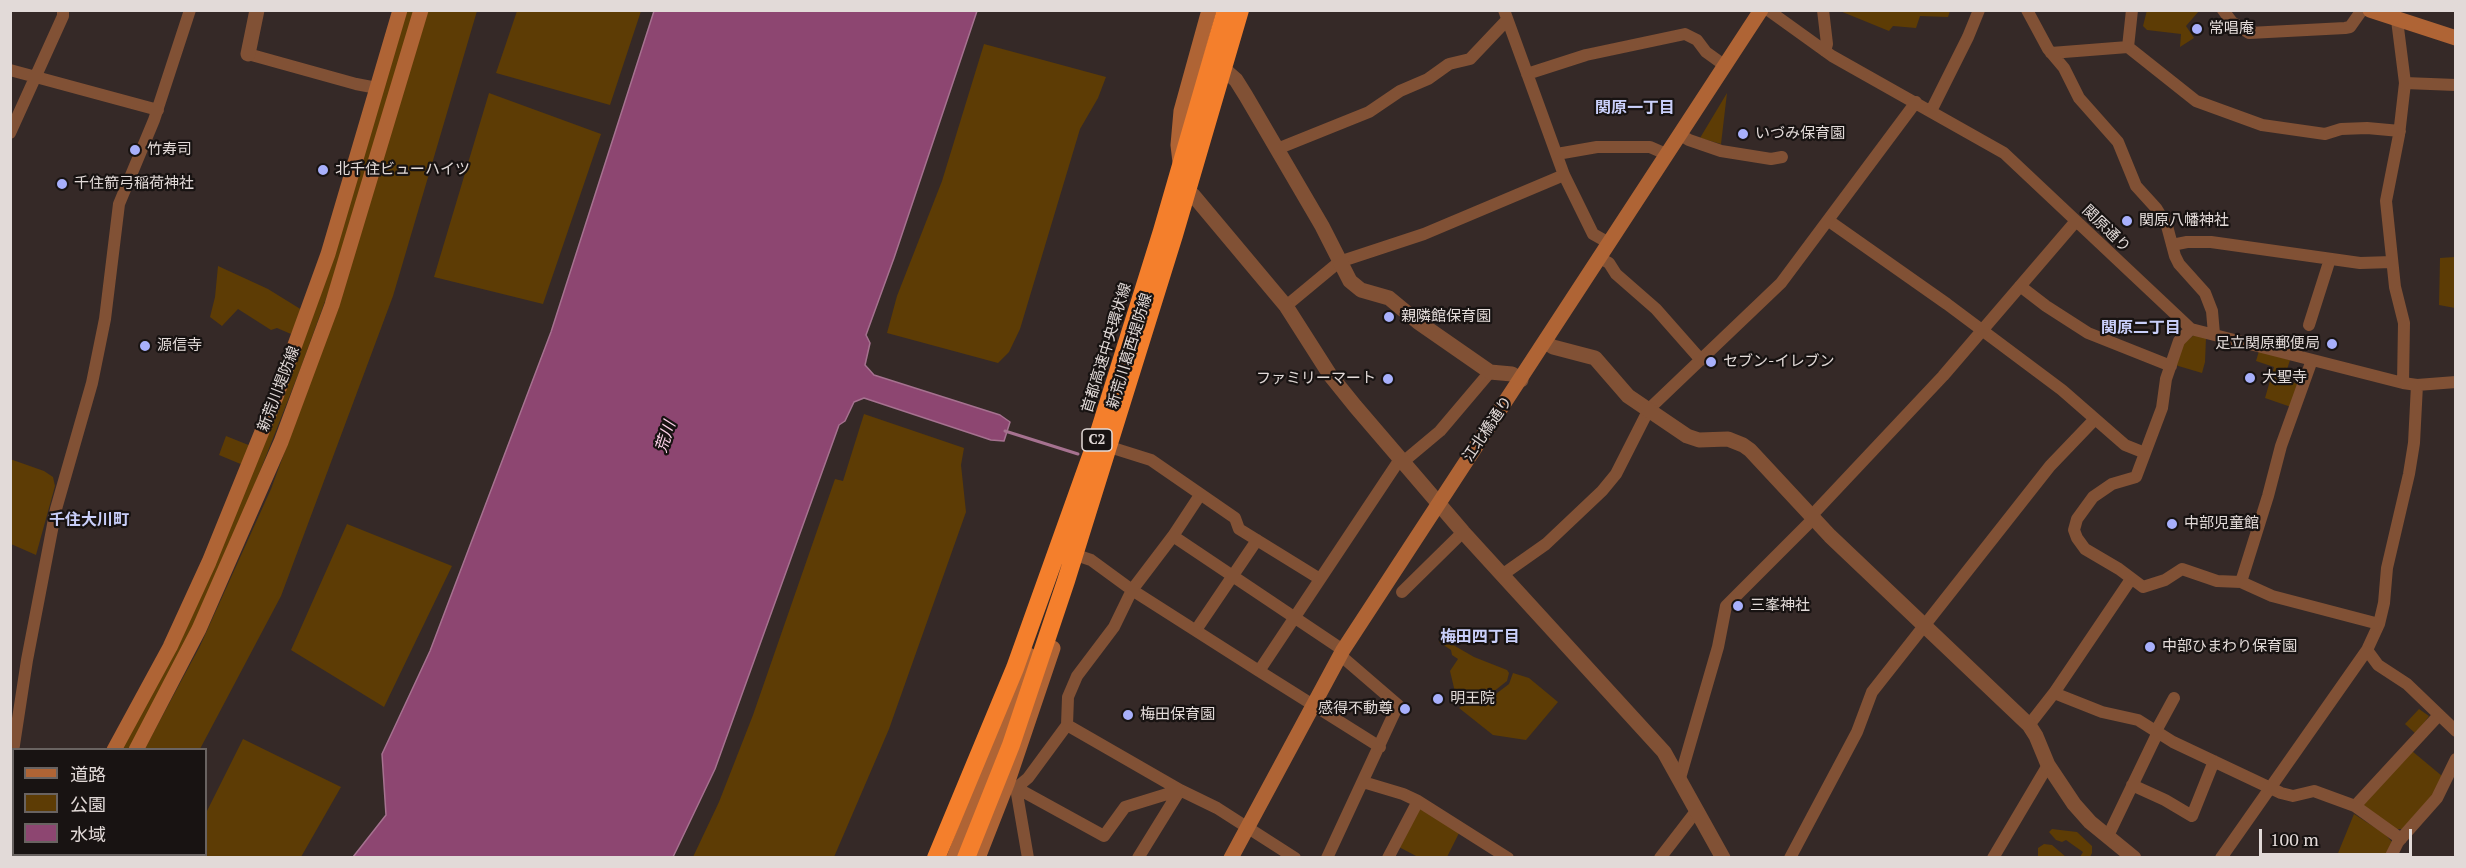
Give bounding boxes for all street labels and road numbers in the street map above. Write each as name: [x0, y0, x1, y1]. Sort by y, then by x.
street label: 関原通り: [2078, 202, 2134, 256]
street label: 首都高速中央環状線: [1079, 281, 1135, 415]
street label: 新荒川葛西堤防線: [1104, 291, 1156, 411]
street label: 新荒川堤防線: [254, 344, 304, 434]
street label: 江北橋通り: [1460, 393, 1516, 465]
road number: C2: [1082, 429, 1112, 451]

